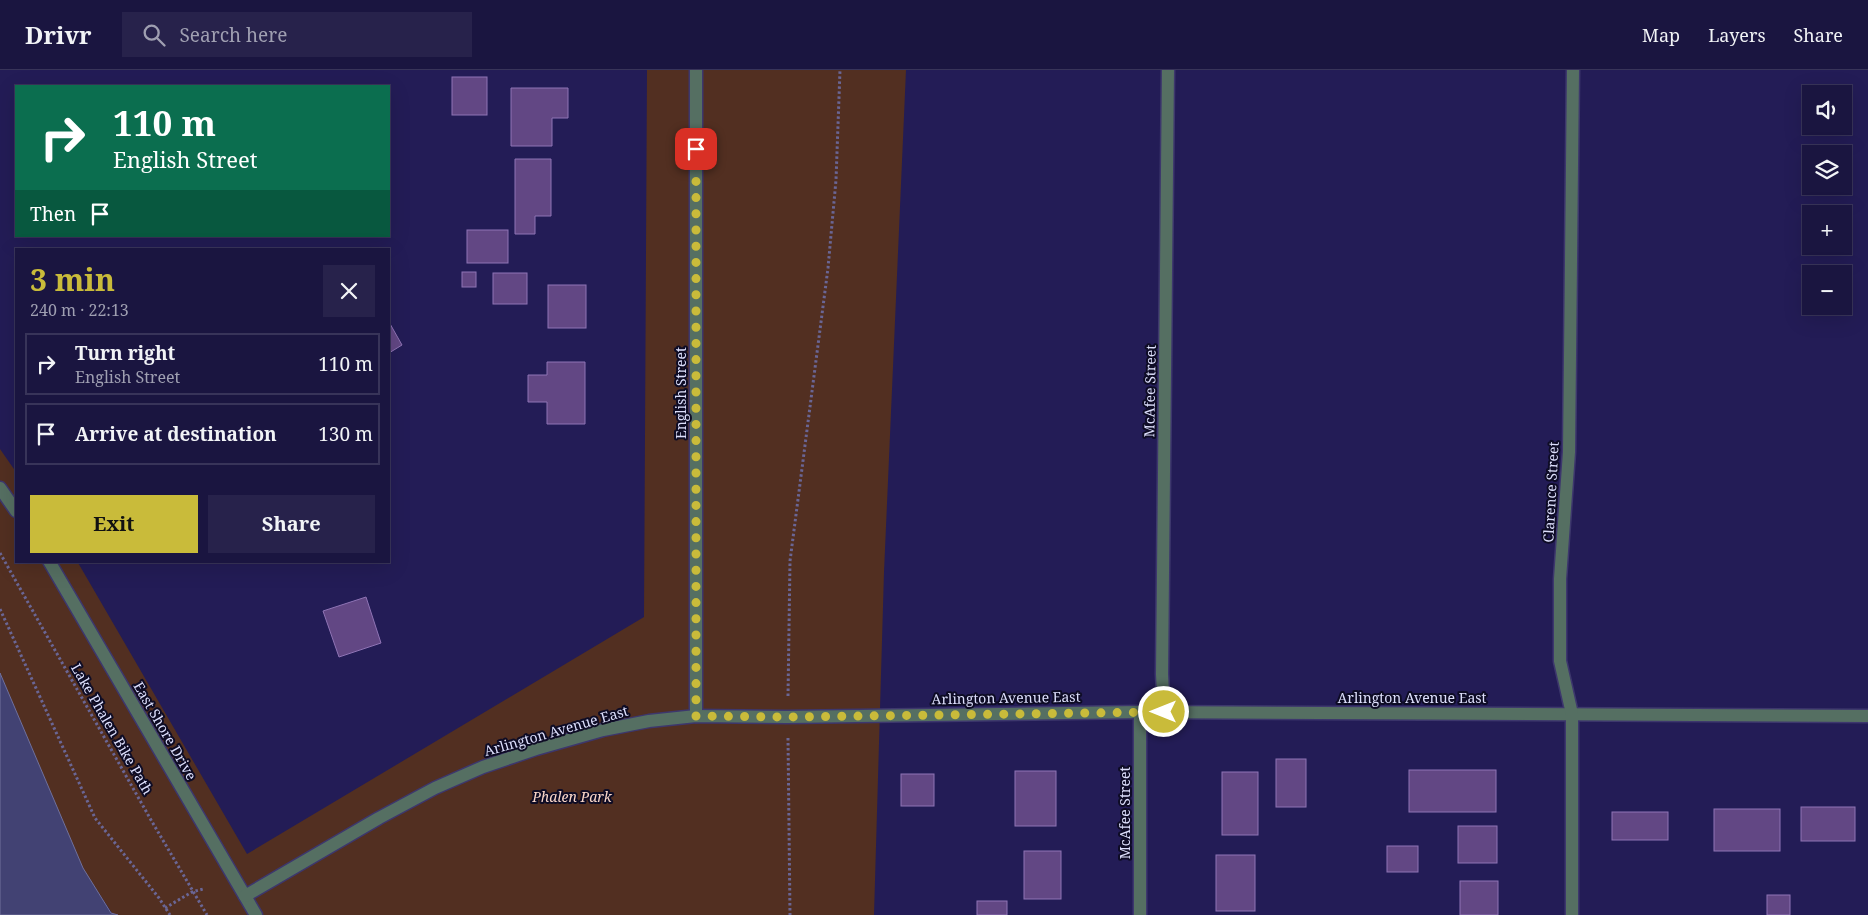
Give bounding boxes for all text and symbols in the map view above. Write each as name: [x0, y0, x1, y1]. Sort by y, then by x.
search box: [122, 12, 472, 57]
text: Drivr: [25, 18, 92, 51]
icon: search: [140, 21, 168, 49]
text: Search here: [180, 22, 287, 48]
text: Map: [1642, 23, 1680, 47]
text: Layers: [1708, 23, 1766, 47]
text: Share: [1794, 23, 1843, 47]
map controls: [1802, 85, 1852, 315]
button: sound: [1802, 85, 1852, 135]
text: 110 m: [113, 99, 216, 146]
icon: right: [30, 105, 95, 170]
pin: [675, 128, 717, 170]
icon: arrive: [682, 135, 710, 163]
text: English Street: [113, 144, 258, 174]
button: layers: [1802, 145, 1852, 195]
icon: arrive: [86, 200, 114, 228]
text: Then: [30, 201, 76, 227]
button: +: [1802, 205, 1852, 255]
text: 3 min: [30, 259, 115, 300]
button: close: [323, 265, 375, 317]
button: −: [1802, 265, 1852, 315]
text: 240 m · 22:13: [30, 299, 129, 321]
text: Turn right: [75, 340, 175, 366]
street label: McAfee Street: [1139, 344, 1160, 438]
street label: English Street: [671, 347, 690, 439]
icon: right: [32, 350, 60, 378]
text: 110 m: [318, 351, 373, 377]
text: English Street: [75, 366, 180, 388]
icon: arrive: [32, 420, 60, 448]
text: Arrive at destination: [75, 421, 277, 447]
text: 130 m: [318, 421, 373, 447]
street label: Clarence Street: [1538, 441, 1563, 543]
button: Exit: [30, 495, 198, 553]
button: Share: [208, 495, 375, 553]
street label: Lake Phalen Bike Path: [67, 660, 158, 798]
street label: East Shore Drive: [130, 678, 201, 783]
position arrow: [1137, 685, 1189, 737]
street label: Arlington Avenue East: [931, 687, 1081, 708]
street label: Arlington Avenue East: [1337, 688, 1487, 707]
street label: Arlington Avenue East: [482, 701, 630, 760]
street label: McAfee Street: [1115, 767, 1134, 859]
park label: Phalen Park: [531, 787, 613, 806]

